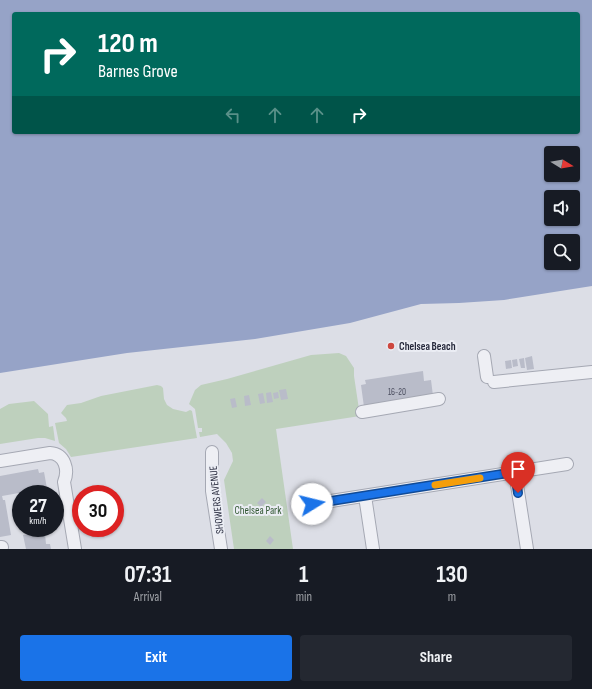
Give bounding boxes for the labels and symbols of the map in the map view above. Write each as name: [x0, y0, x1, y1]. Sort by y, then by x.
north arrow: [544, 146, 580, 182]
place label: Chelsea Beach: [399, 340, 456, 353]
marker: Chelsea Beach: [386, 341, 396, 351]
house number: 16-20: [388, 387, 406, 398]
pin: [501, 452, 535, 493]
street label: SHOWERS AVENUE: [206, 465, 227, 535]
position arrow: [291, 483, 333, 525]
speed limit sign: 30: [72, 485, 124, 537]
park label: Chelsea Park: [235, 504, 282, 517]

